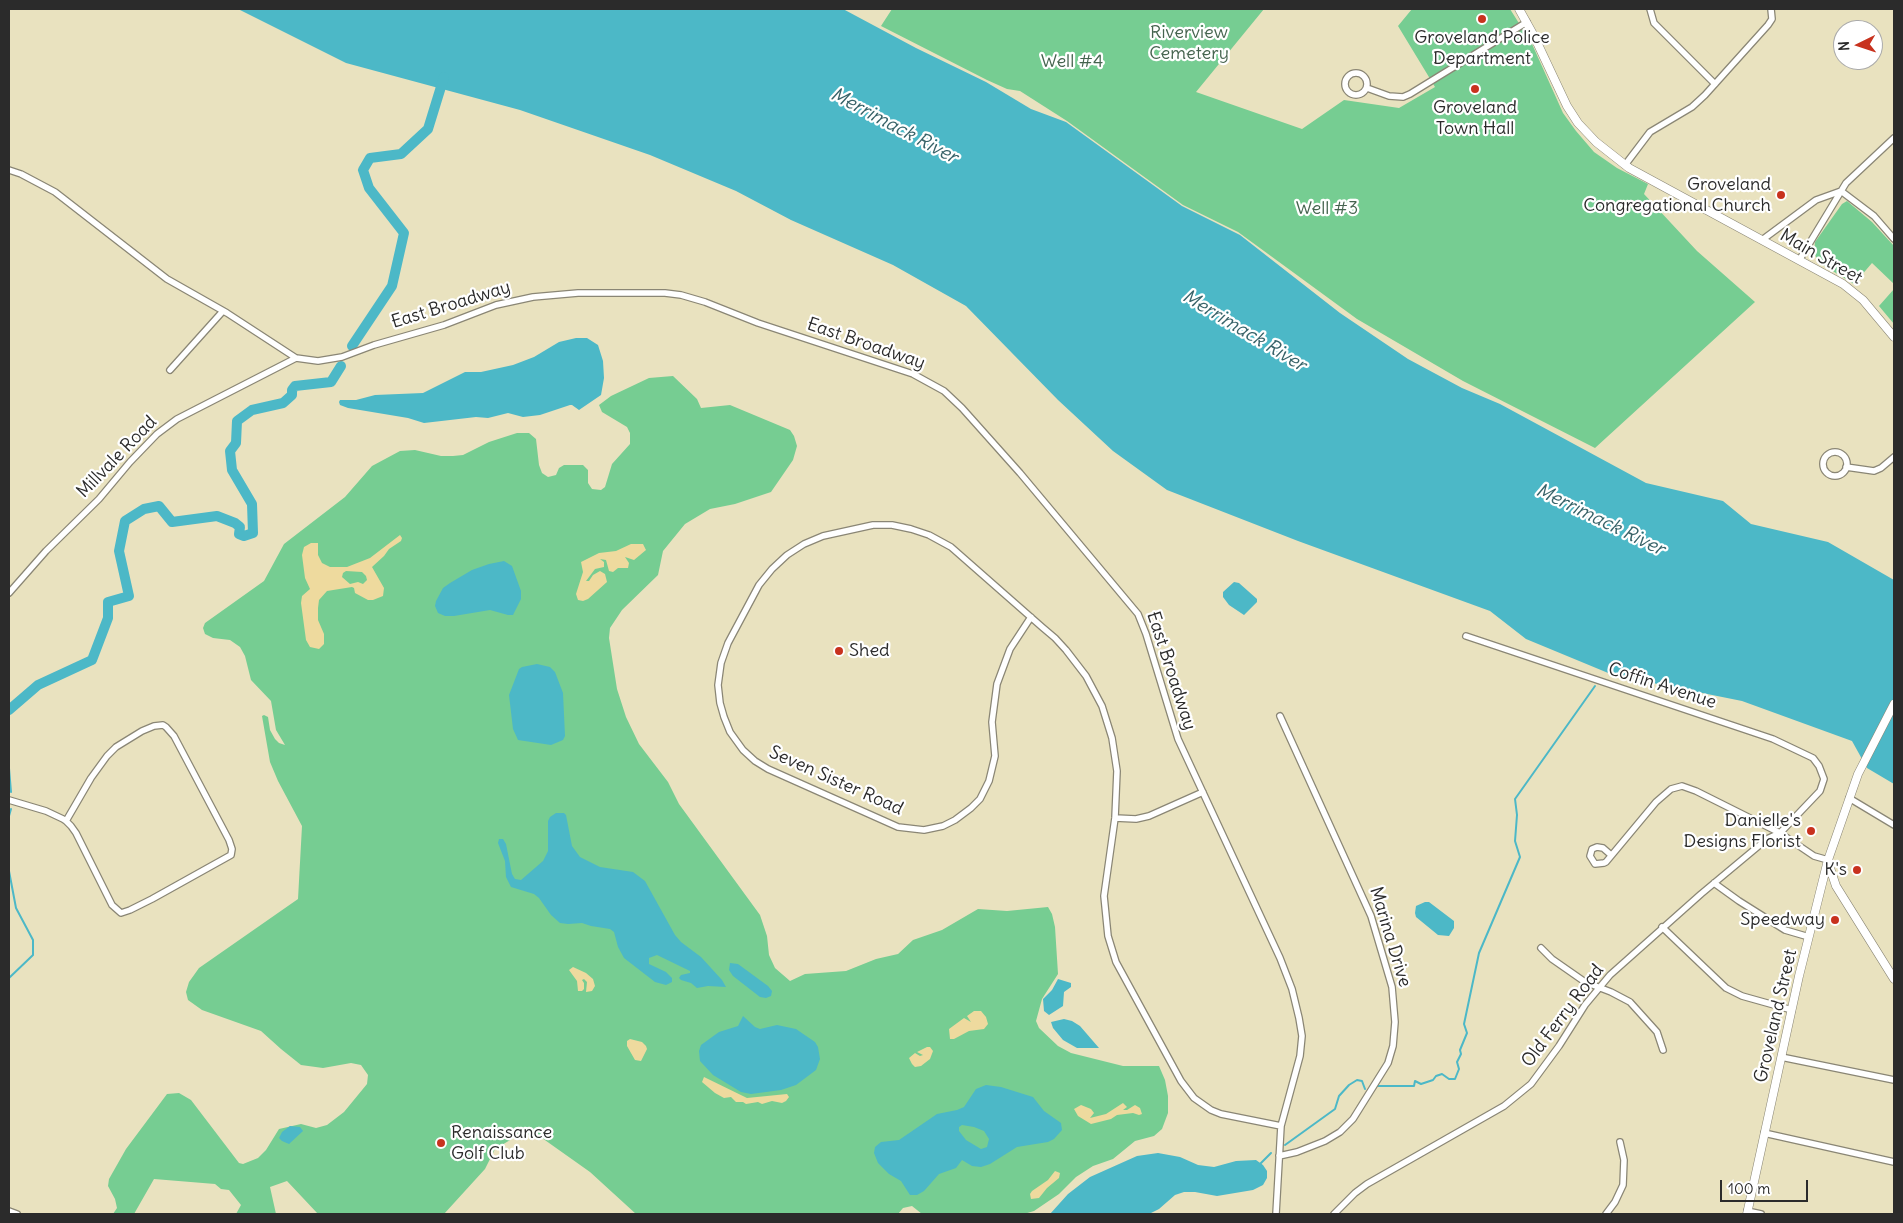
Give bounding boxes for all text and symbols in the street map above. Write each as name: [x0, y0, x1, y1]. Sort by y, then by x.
marker: Groveland Police Department: [1476, 13, 1488, 25]
north arrow: [1833, 20, 1883, 70]
park label: Riverview Cemetery: [1149, 22, 1229, 64]
place label: Groveland Police Department: [1414, 27, 1550, 70]
text: N: [1835, 41, 1853, 51]
park label: Well #4: [1041, 51, 1103, 73]
water label: Merrimack River: [827, 83, 961, 169]
marker: Groveland Town Hall: [1469, 83, 1481, 95]
place label: Groveland Town Hall: [1433, 97, 1517, 140]
place label: Groveland Congregational Church: [1583, 174, 1771, 216]
marker: Groveland Congregational Church: [1775, 189, 1787, 201]
park label: Well #3: [1296, 198, 1358, 220]
street label: Main Street: [1776, 225, 1866, 289]
street label: East Broadway: [389, 277, 513, 333]
water label: Merrimack River: [1178, 285, 1310, 377]
street label: East Broadway: [804, 314, 928, 374]
street label: Millvale Road: [72, 411, 162, 503]
water label: Merrimack River: [1532, 479, 1668, 561]
street label: East Broadway: [1142, 609, 1200, 733]
place label: Shed: [849, 640, 890, 662]
marker: Shed: [833, 645, 845, 657]
street label: Coffin Avenue: [1605, 658, 1719, 714]
street label: Seven Sister Road: [766, 742, 906, 820]
place label: Danielle's Designs Florist: [1683, 810, 1801, 852]
marker: Danielle's Designs Florist: [1805, 825, 1817, 837]
place label: K's: [1824, 859, 1847, 881]
marker: K's: [1851, 864, 1863, 876]
street label: Marina Drive: [1365, 884, 1415, 990]
place label: Speedway: [1740, 909, 1825, 931]
marker: Speedway: [1829, 914, 1841, 926]
street label: Groveland Street: [1750, 947, 1802, 1085]
street label: Old Ferry Road: [1517, 960, 1609, 1072]
place label: Renaissance Golf Club: [451, 1122, 552, 1164]
marker: Renaissance Golf Club: [435, 1137, 447, 1149]
scale bar: [1723, 1170, 1810, 1202]
text: 100 m: [1728, 1179, 1770, 1198]

